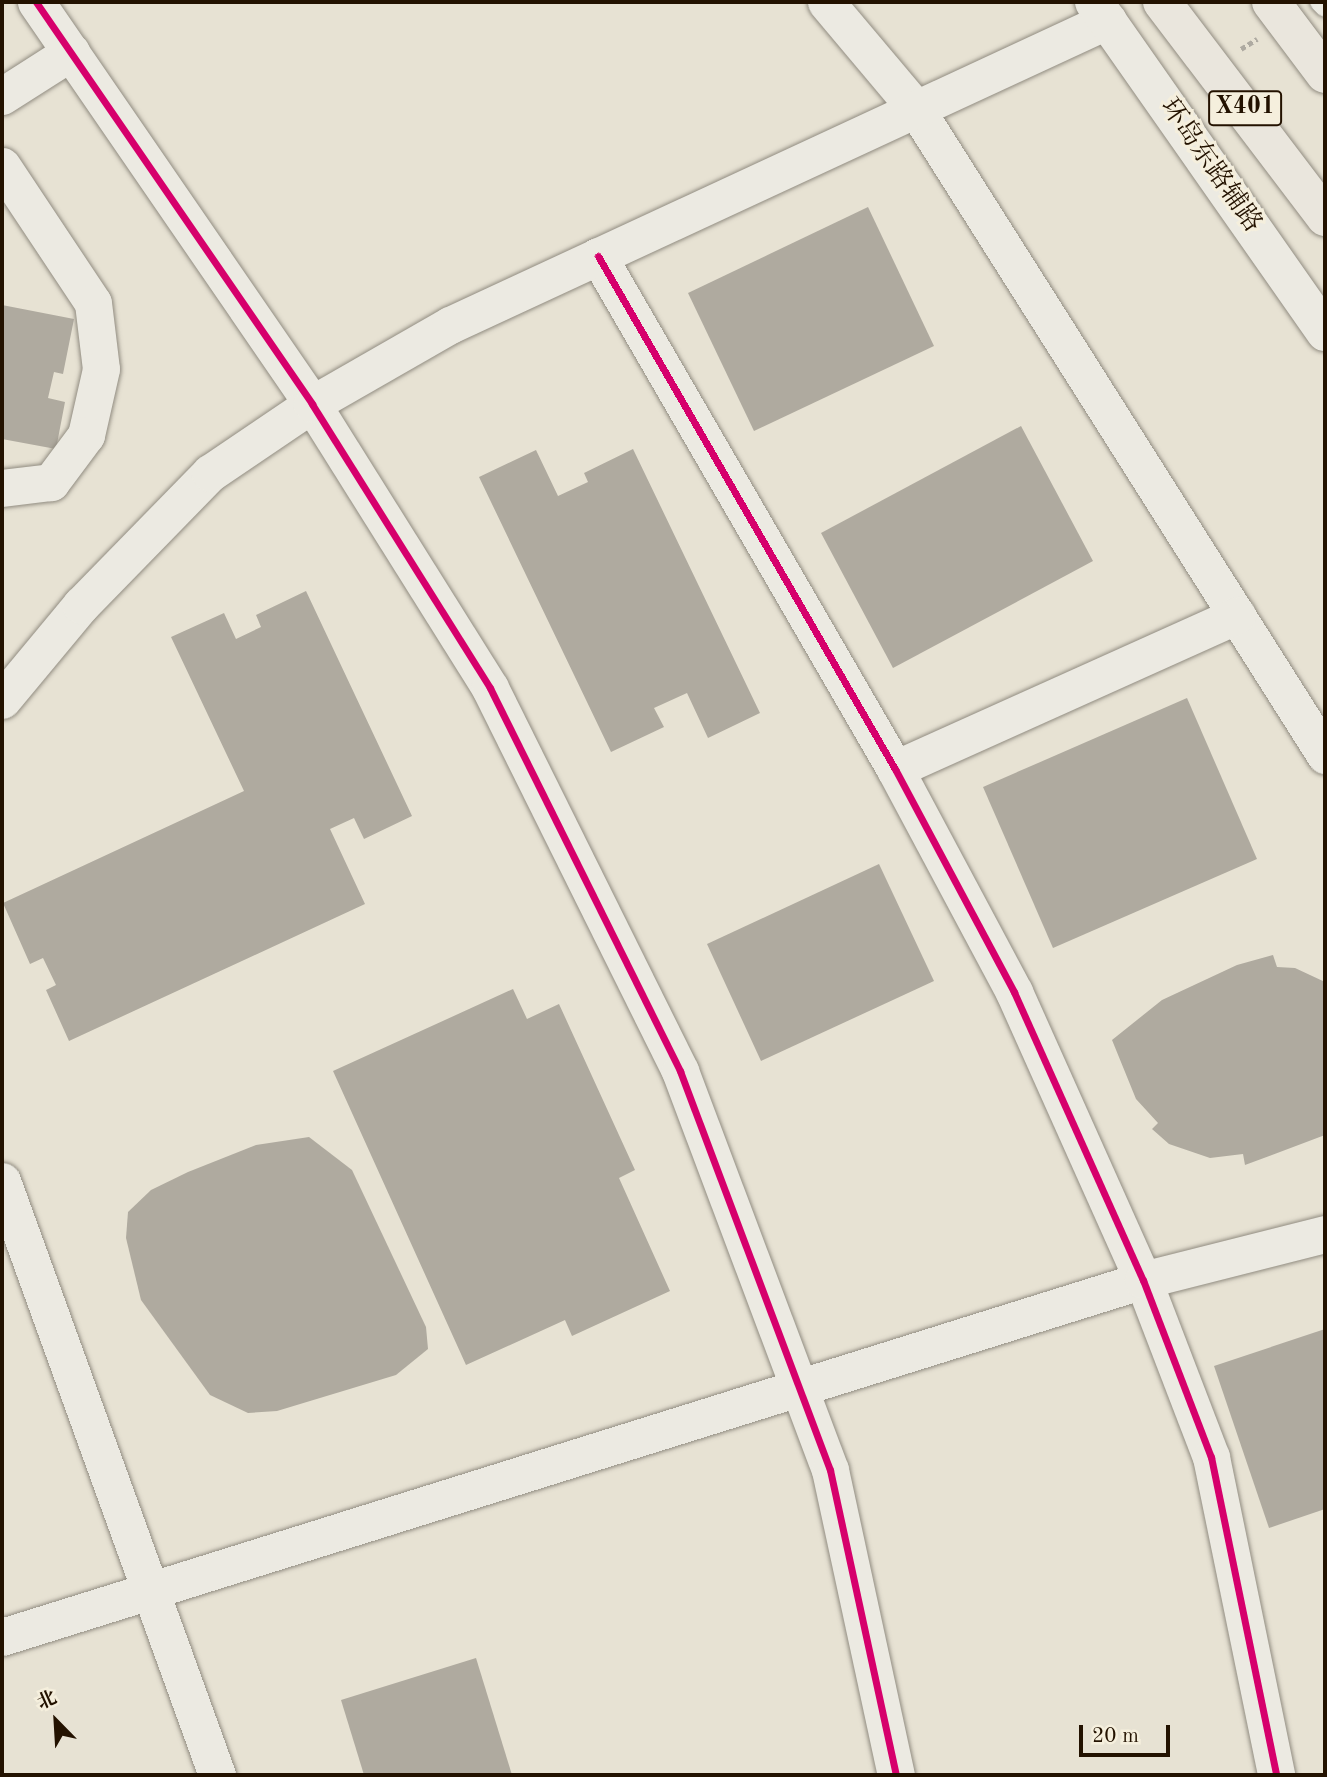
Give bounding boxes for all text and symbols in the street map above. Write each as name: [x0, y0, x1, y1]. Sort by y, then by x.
road number: X401: [1206, 88, 1284, 128]
street label: 环岛东路辅路: [1152, 93, 1268, 239]
north arrow: [21, 1686, 91, 1756]
text: 北: [35, 1689, 60, 1714]
scale bar: [1082, 1710, 1173, 1754]
text: 20 m: [1092, 1726, 1139, 1747]

